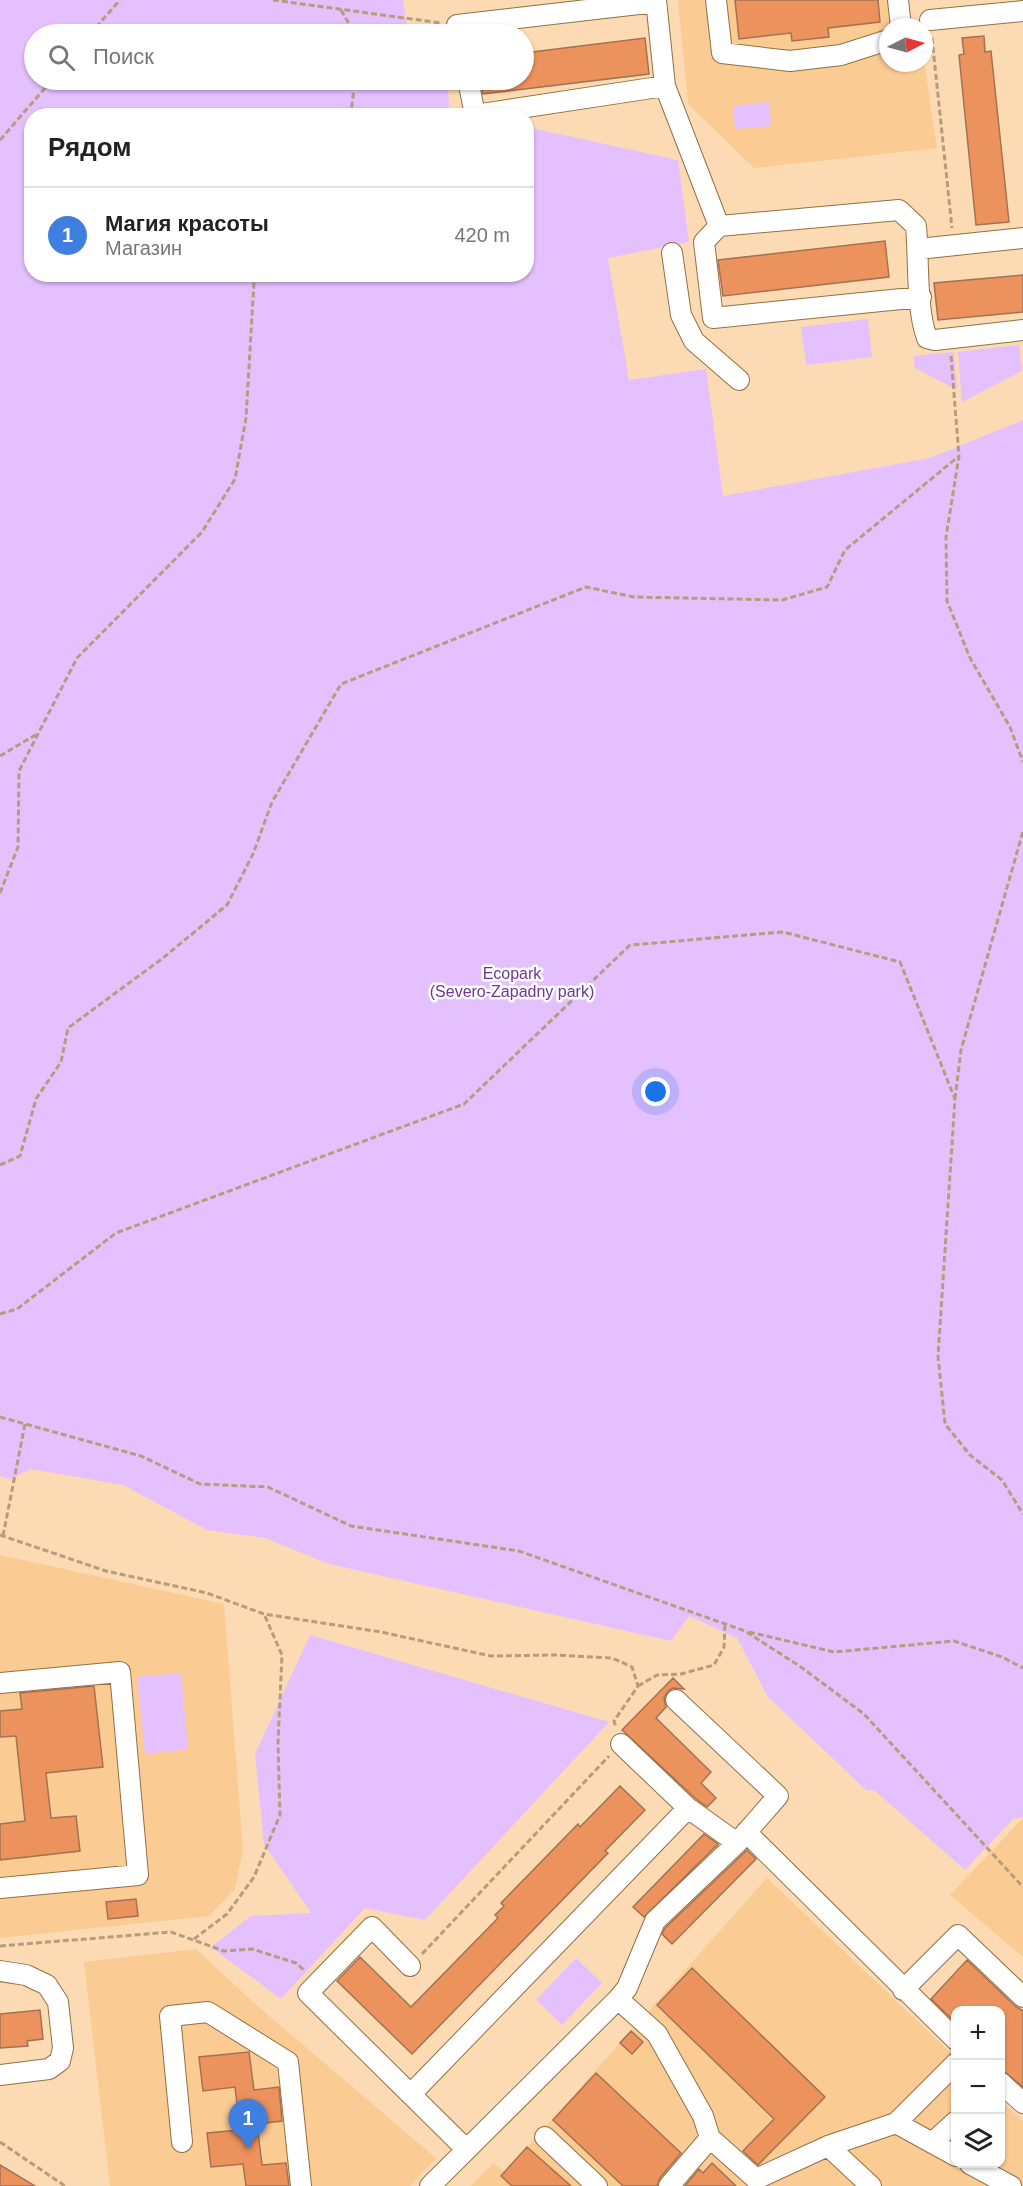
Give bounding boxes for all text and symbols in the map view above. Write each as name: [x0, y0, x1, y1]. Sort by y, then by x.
north arrow: [879, 18, 933, 72]
search box: [24, 24, 534, 90]
icon: search: [45, 41, 78, 74]
text: Поиск: [93, 44, 154, 69]
text: Рядом: [48, 132, 131, 162]
text: Магия красоты: [105, 211, 269, 236]
text: 1: [62, 224, 73, 246]
text: 420 m: [454, 224, 510, 246]
text: Магазин: [105, 237, 182, 259]
park label: Ecopark (Severo-Zapadny park): [430, 965, 594, 1000]
your location: [641, 1077, 670, 1106]
map controls: [951, 2006, 1005, 2168]
button: +: [951, 2006, 1005, 2060]
button: −: [951, 2060, 1005, 2114]
pin: 1: [228, 2100, 268, 2149]
button: layers: [951, 2114, 1005, 2168]

